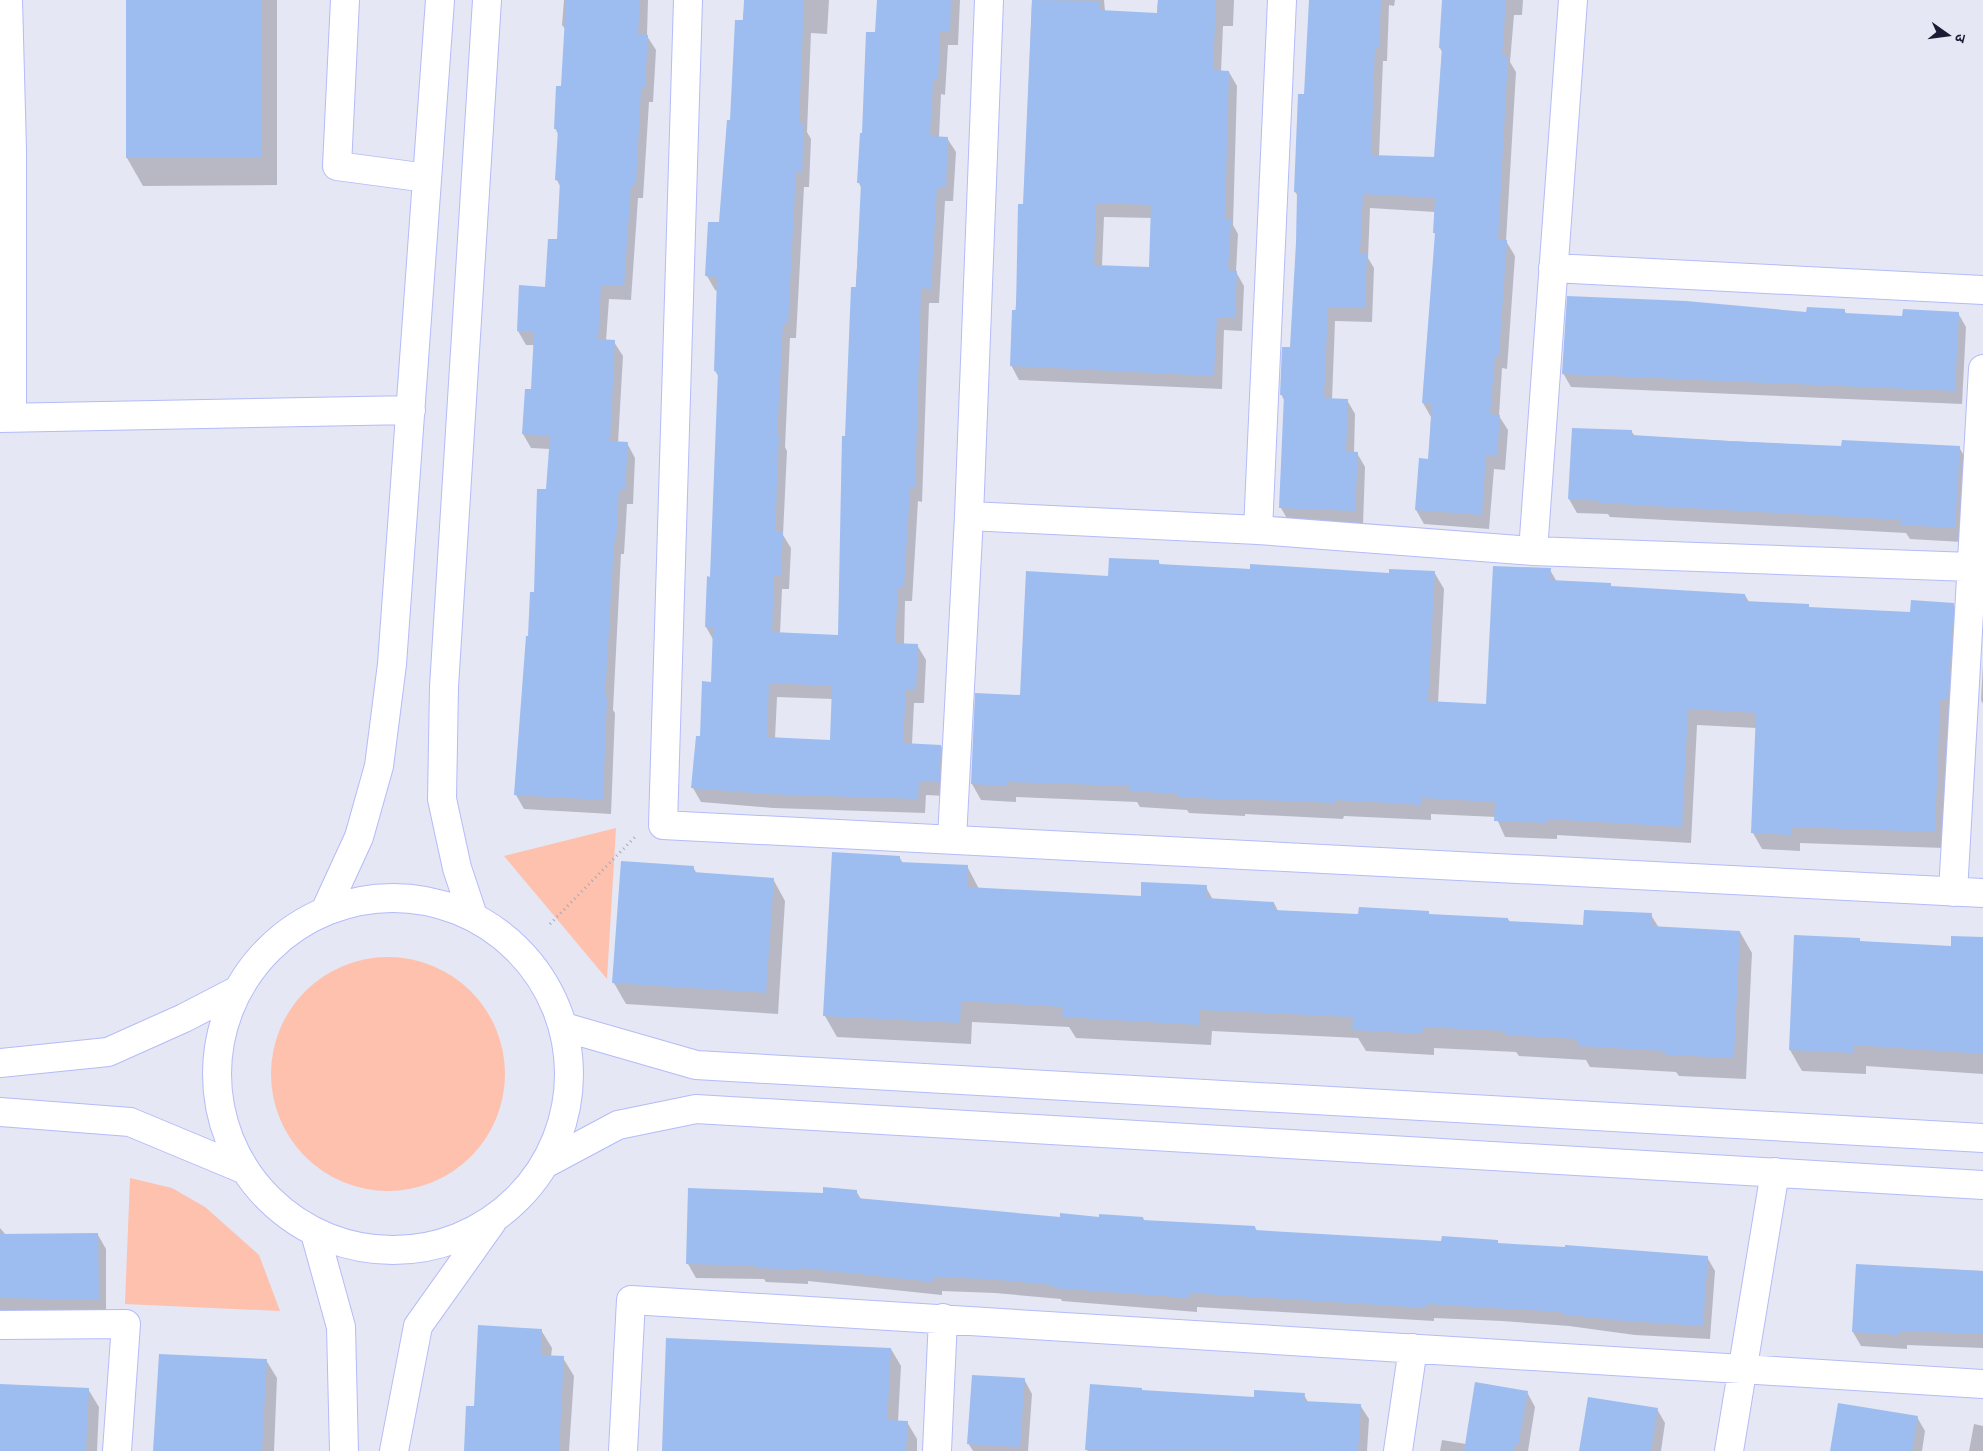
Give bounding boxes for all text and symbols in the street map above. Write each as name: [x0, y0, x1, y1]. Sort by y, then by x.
north arrow: [1923, 10, 1973, 60]
text: उ: [1951, 32, 1969, 45]

